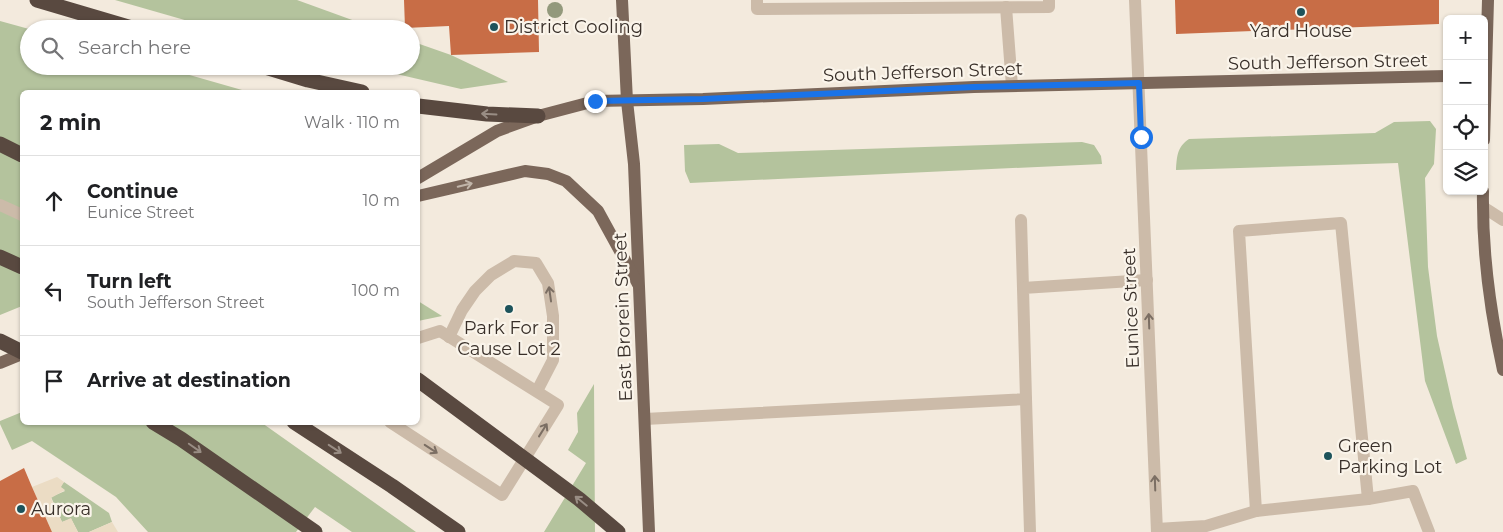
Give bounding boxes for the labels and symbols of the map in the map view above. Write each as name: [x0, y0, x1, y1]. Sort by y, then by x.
marker: Yard House: [1295, 6, 1307, 18]
place label: District Cooling: [504, 16, 643, 38]
place label: Yard House: [1250, 20, 1352, 42]
marker: District Cooling: [488, 21, 500, 33]
street label: South Jefferson Street: [1228, 49, 1428, 75]
street label: South Jefferson Street: [823, 58, 1023, 86]
route end: [584, 90, 607, 113]
one-way arrow: [482, 109, 498, 118]
route start: [1130, 126, 1153, 149]
one-way arrow: [456, 180, 472, 189]
street label: East Brorein Street: [609, 232, 637, 402]
street label: Eunice Street: [1118, 247, 1144, 369]
one-way arrow: [544, 286, 554, 302]
marker: Park For a Cause Lot 2: [503, 303, 515, 315]
one-way arrow: [1144, 313, 1153, 329]
place label: Park For a Cause Lot 2: [457, 317, 561, 360]
one-way arrow: [538, 423, 548, 437]
place label: Green Parking Lot: [1338, 435, 1442, 478]
one-way arrow: [187, 443, 201, 453]
one-way arrow: [328, 444, 342, 454]
one-way arrow: [423, 444, 437, 454]
marker: Green Parking Lot: [1322, 450, 1334, 462]
one-way arrow: [1150, 476, 1160, 492]
one-way arrow: [574, 495, 587, 506]
place label: Aurora: [31, 498, 91, 520]
marker: Aurora: [15, 503, 27, 515]

